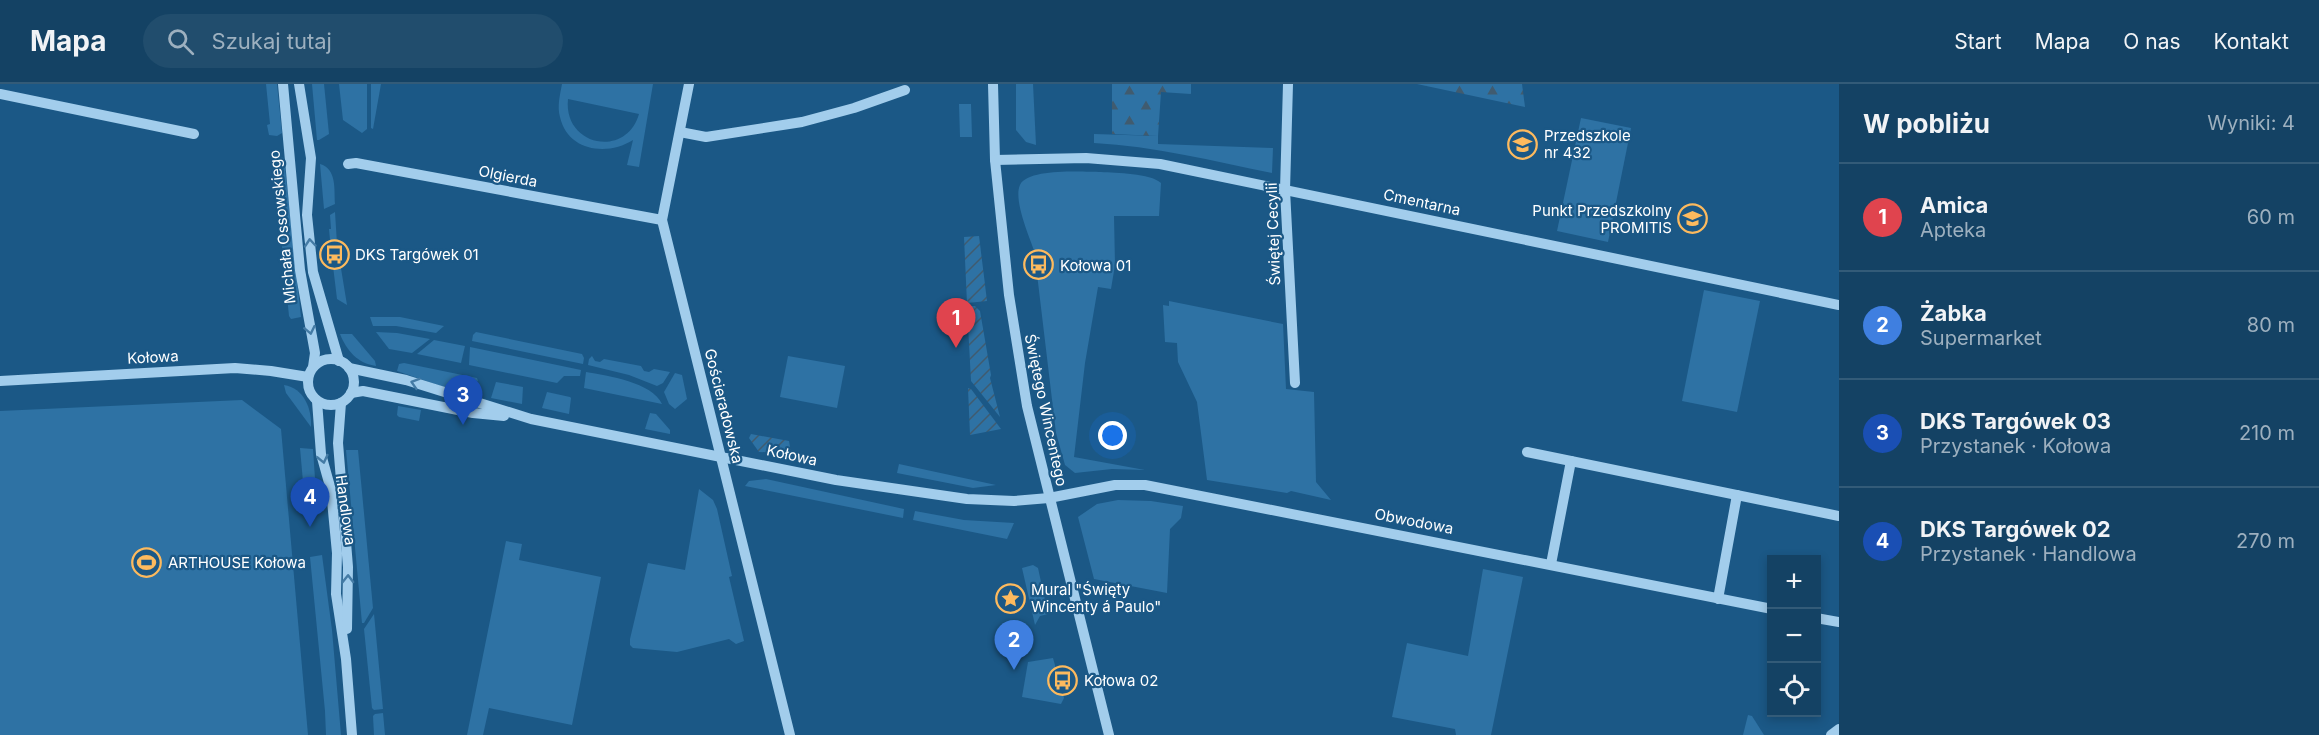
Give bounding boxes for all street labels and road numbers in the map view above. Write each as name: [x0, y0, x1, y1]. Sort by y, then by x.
street label: Michała Ossowskiego: [264, 149, 300, 305]
street label: Olgierda: [477, 161, 539, 191]
street label: Świętej Cecylii: [1262, 182, 1284, 286]
street label: Cmentarna: [1382, 185, 1462, 219]
street label: Świętego Wincentego: [1021, 332, 1071, 488]
street label: Kołowa: [127, 346, 179, 368]
street label: Gościeradowska: [701, 347, 747, 465]
street label: Kołowa: [765, 440, 819, 470]
street label: Handlowa: [332, 474, 360, 546]
street label: Obwodowa: [1373, 504, 1455, 538]

